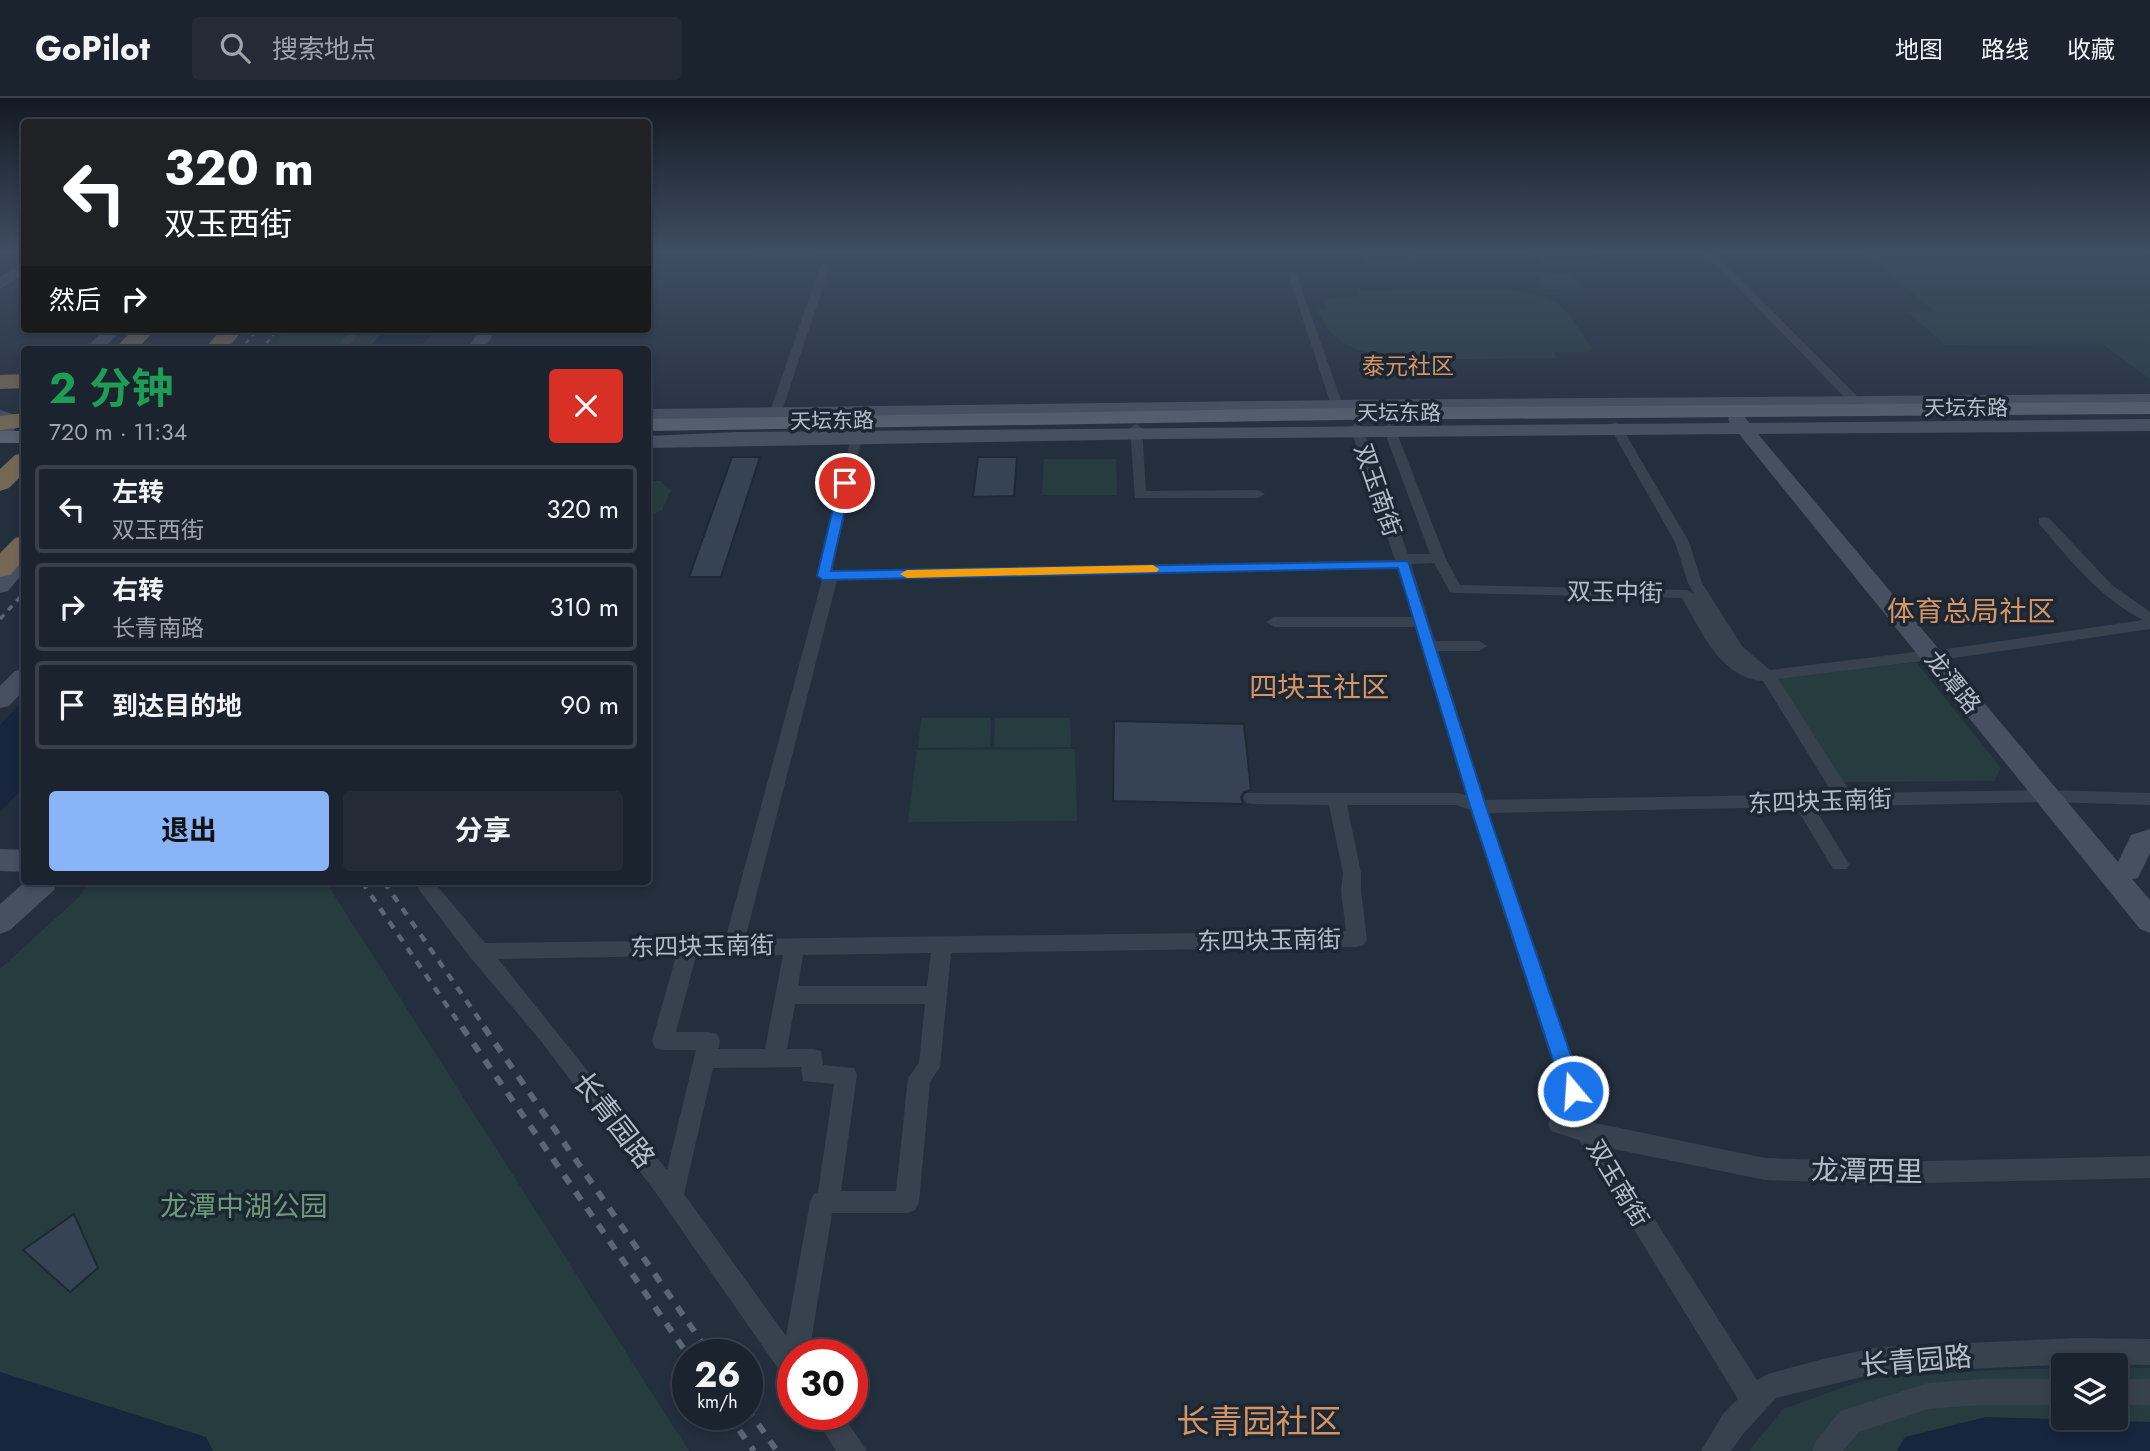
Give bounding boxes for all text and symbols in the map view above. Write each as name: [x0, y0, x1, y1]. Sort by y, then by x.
search box: [192, 17, 682, 80]
text: GoPilot: [35, 25, 150, 72]
icon: search: [216, 29, 254, 67]
text: 搜索地点: [272, 30, 376, 68]
text: 地图: [1895, 32, 1943, 67]
text: 路线: [1981, 32, 2029, 67]
text: 收藏: [2067, 32, 2115, 67]
text: 320 m: [164, 133, 314, 203]
icon: left: [49, 147, 140, 238]
text: 双玉西街: [164, 201, 292, 247]
icon: right: [115, 280, 153, 318]
text: 然后: [49, 281, 101, 319]
district label: 泰元社区: [1362, 349, 1454, 383]
text: 2 分钟: [49, 358, 173, 419]
button: close: [549, 369, 623, 443]
street label: 天坛东路: [1924, 393, 2008, 423]
street label: 天坛东路: [1357, 398, 1441, 428]
street label: 天坛东路: [790, 405, 874, 437]
text: 720 m · 11:34: [49, 415, 187, 449]
street label: 双玉南街: [1346, 439, 1410, 541]
pin: [815, 453, 875, 513]
icon: arrive: [826, 464, 864, 502]
text: 左转: [112, 473, 164, 511]
icon: left: [53, 490, 91, 528]
text: 320 m: [546, 490, 619, 528]
text: 双玉西街: [112, 513, 204, 547]
text: 右转: [112, 571, 164, 609]
street label: 双玉中街: [1567, 574, 1663, 610]
icon: right: [53, 588, 91, 626]
text: 310 m: [549, 588, 619, 626]
district label: 体育总局社区: [1887, 591, 2055, 632]
text: 长青南路: [112, 611, 204, 645]
street label: 龙潭路: [1917, 643, 1989, 721]
district label: 四块玉社区: [1249, 667, 1389, 708]
icon: arrive: [53, 686, 91, 724]
text: 90 m: [560, 686, 619, 724]
text: 到达目的地: [112, 687, 242, 725]
street label: 东四块玉南街: [1747, 781, 1893, 821]
button: 退出: [49, 791, 329, 871]
button: 分享: [343, 791, 623, 871]
street label: 东四块玉南街: [1197, 921, 1341, 959]
street label: 东四块玉南街: [630, 927, 774, 965]
position arrow: [1536, 1054, 1610, 1128]
street label: 长青园路: [563, 1063, 665, 1177]
street label: 双玉南街: [1578, 1133, 1658, 1233]
street label: 龙潭西里: [1811, 1150, 1923, 1192]
park label: 龙潭中湖公园: [160, 1186, 328, 1227]
street label: 长青园路: [1858, 1336, 1974, 1386]
speed limit sign: 30: [777, 1339, 868, 1430]
text: 26: [694, 1350, 741, 1400]
map controls: [2051, 1353, 2128, 1430]
button: layers: [2051, 1353, 2128, 1430]
text: km/h: [697, 1389, 738, 1415]
district label: 长青园社区: [1177, 1398, 1342, 1445]

